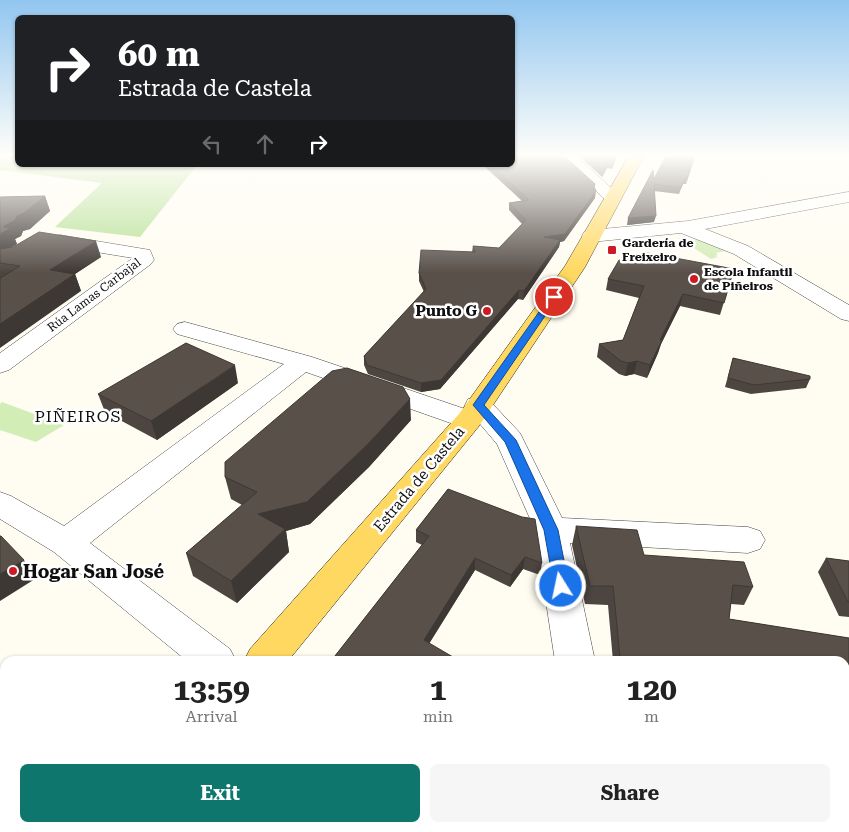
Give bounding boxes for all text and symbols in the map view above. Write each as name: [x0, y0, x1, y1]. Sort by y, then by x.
text: 60 m: [118, 34, 200, 75]
icon: right: [35, 35, 100, 100]
text: Estrada de Castela: [118, 76, 312, 101]
icon: left: [198, 130, 226, 158]
icon: ahead: [251, 130, 279, 158]
icon: right: [304, 130, 332, 158]
place label: Gardería de Freixeiro: [622, 236, 693, 264]
marker: Gardería de Freixeiro: [606, 244, 618, 256]
street label: Rúa Lamas Carbajal: [45, 255, 144, 335]
place label: Escola Infantil de Piñeiros: [704, 265, 792, 293]
marker: Escola Infantil de Piñeiros: [688, 273, 700, 285]
pin: [533, 276, 575, 318]
icon: arrive: [540, 283, 568, 311]
place label: Punto G: [415, 302, 477, 320]
marker: Punto G: [481, 305, 493, 317]
district label: PIÑEIROS: [35, 407, 121, 426]
street label: Estrada de Castela: [370, 423, 468, 535]
position arrow: [534, 559, 586, 611]
place label: Hogar San José: [23, 561, 165, 582]
marker: Hogar San José: [7, 565, 19, 577]
text: 13:59: [173, 672, 250, 707]
text: 1: [430, 672, 446, 707]
text: 120: [626, 672, 677, 707]
text: Arrival: [186, 707, 238, 726]
text: min: [423, 707, 453, 726]
text: m: [644, 707, 659, 726]
button: Exit: [20, 764, 420, 822]
button: Share: [430, 764, 830, 822]

